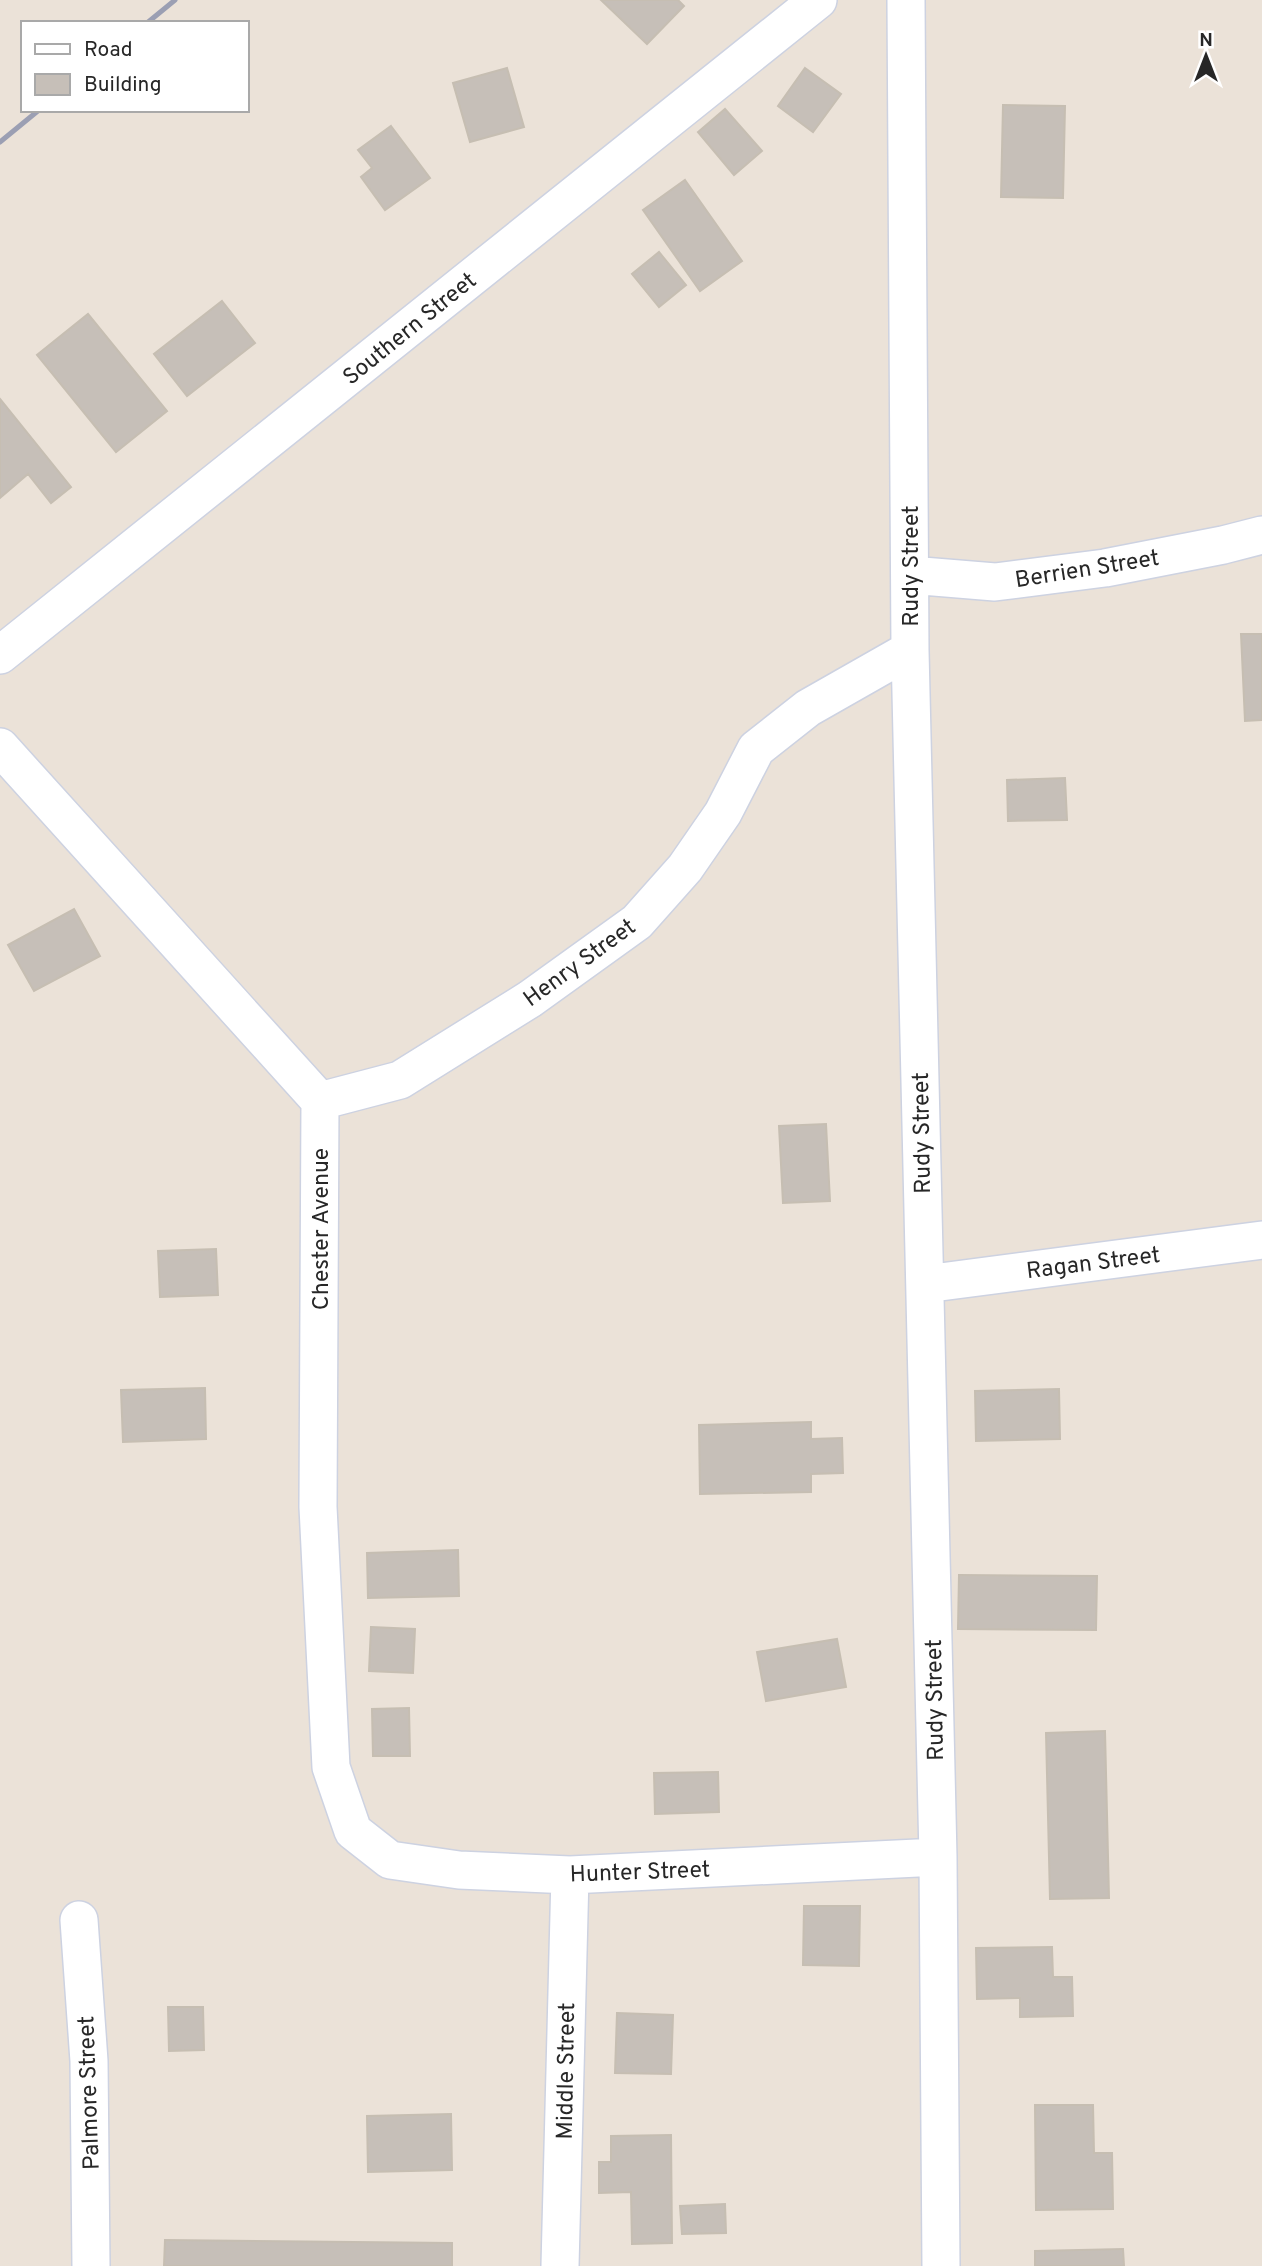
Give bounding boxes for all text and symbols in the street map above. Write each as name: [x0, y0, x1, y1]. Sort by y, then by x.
legend: [21, 21, 248, 112]
north arrow: [1171, 21, 1241, 91]
text: N: [1199, 29, 1213, 53]
text: Road: [84, 37, 133, 64]
text: Building: [84, 72, 162, 99]
street label: Southern Street: [338, 267, 483, 393]
street label: Rudy Street: [898, 505, 927, 627]
street label: Berrien Street: [1013, 545, 1162, 596]
street label: Henry Street: [519, 913, 642, 1015]
street label: Rudy Street: [908, 1072, 939, 1194]
street label: Chester Avenue: [308, 1148, 337, 1310]
street label: Ragan Street: [1025, 1242, 1162, 1287]
street label: Rudy Street: [921, 1639, 952, 1761]
street label: Hunter Street: [569, 1857, 711, 1890]
street label: Middle Street: [552, 2002, 583, 2140]
street label: Palmore Street: [73, 2015, 108, 2170]

